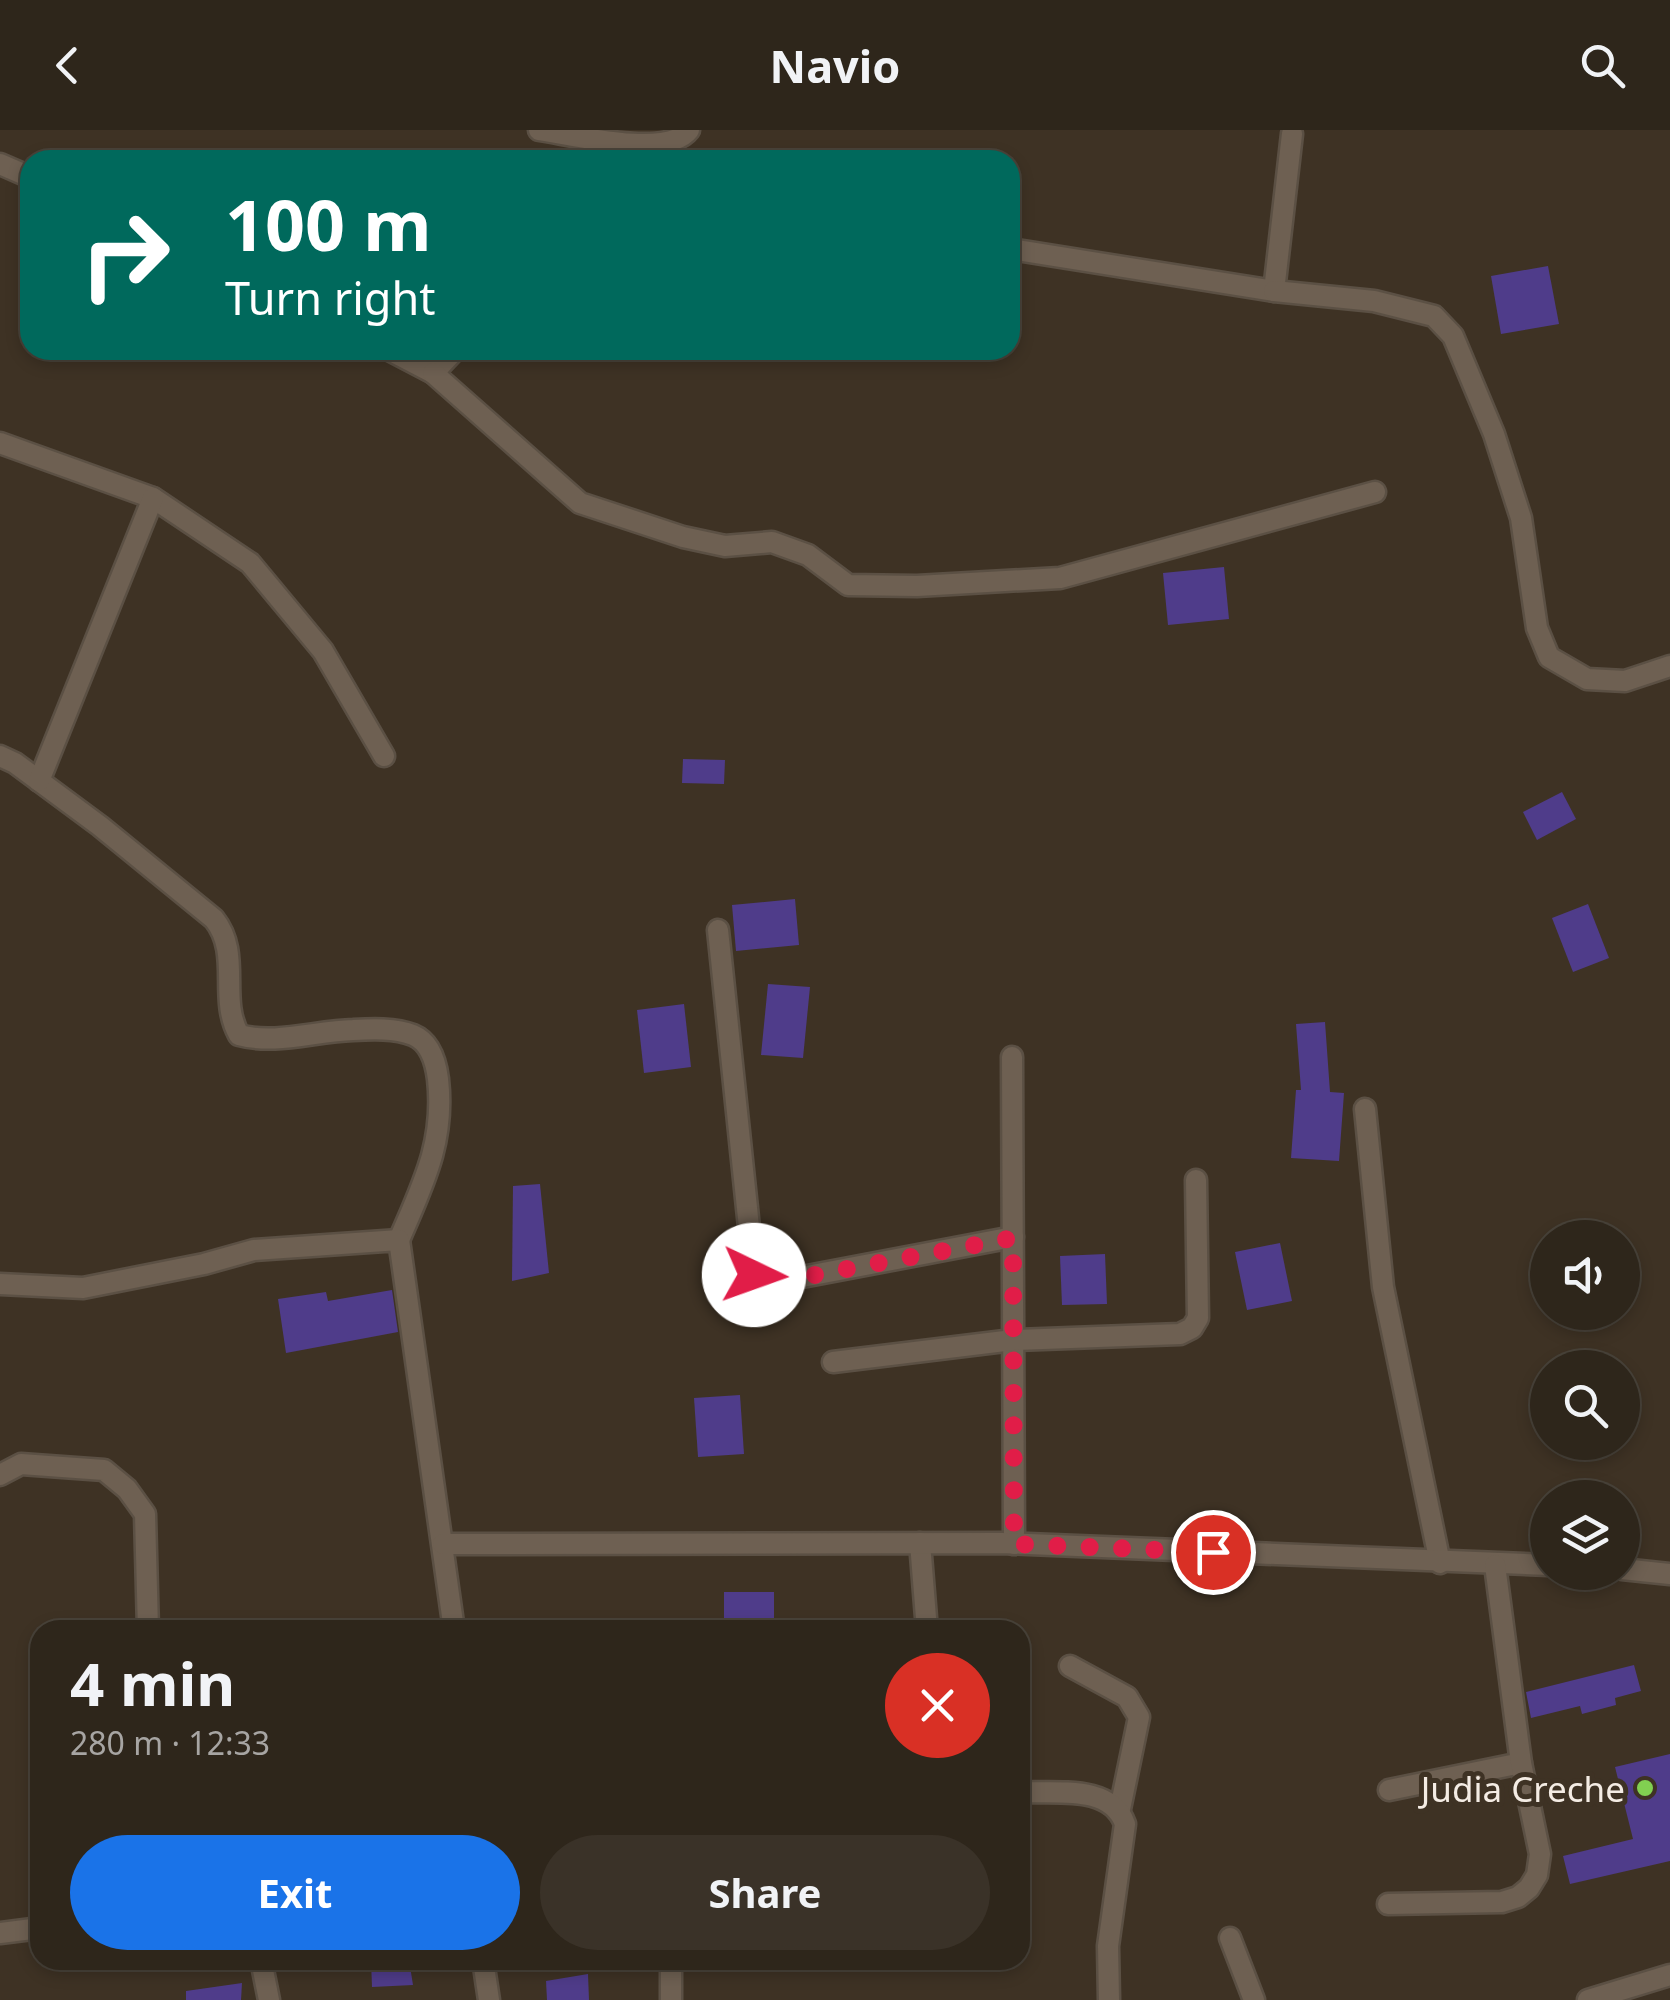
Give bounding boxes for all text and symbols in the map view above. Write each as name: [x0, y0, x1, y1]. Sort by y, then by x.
text: Navio: [770, 35, 900, 96]
icon: back: [40, 38, 95, 93]
icon: search: [1575, 38, 1630, 93]
text: 100 m: [225, 176, 432, 272]
icon: right: [60, 190, 190, 320]
text: Turn right: [225, 267, 436, 328]
map controls: [1530, 1220, 1640, 1590]
button: sound: [1530, 1220, 1640, 1330]
position arrow: [702, 1223, 806, 1327]
button: search: [1530, 1350, 1640, 1460]
button: layers: [1530, 1480, 1640, 1590]
pin: [1171, 1510, 1256, 1595]
icon: arrive: [1186, 1525, 1241, 1580]
text: 4 min: [70, 1642, 235, 1724]
button: close: [885, 1653, 990, 1758]
text: 280 m · 12:33: [70, 1721, 270, 1764]
place label: Judia Creche: [1418, 1765, 1625, 1812]
marker: Judia Creche: [1634, 1777, 1656, 1799]
button: Exit: [70, 1835, 520, 1950]
button: Share: [540, 1835, 990, 1950]

